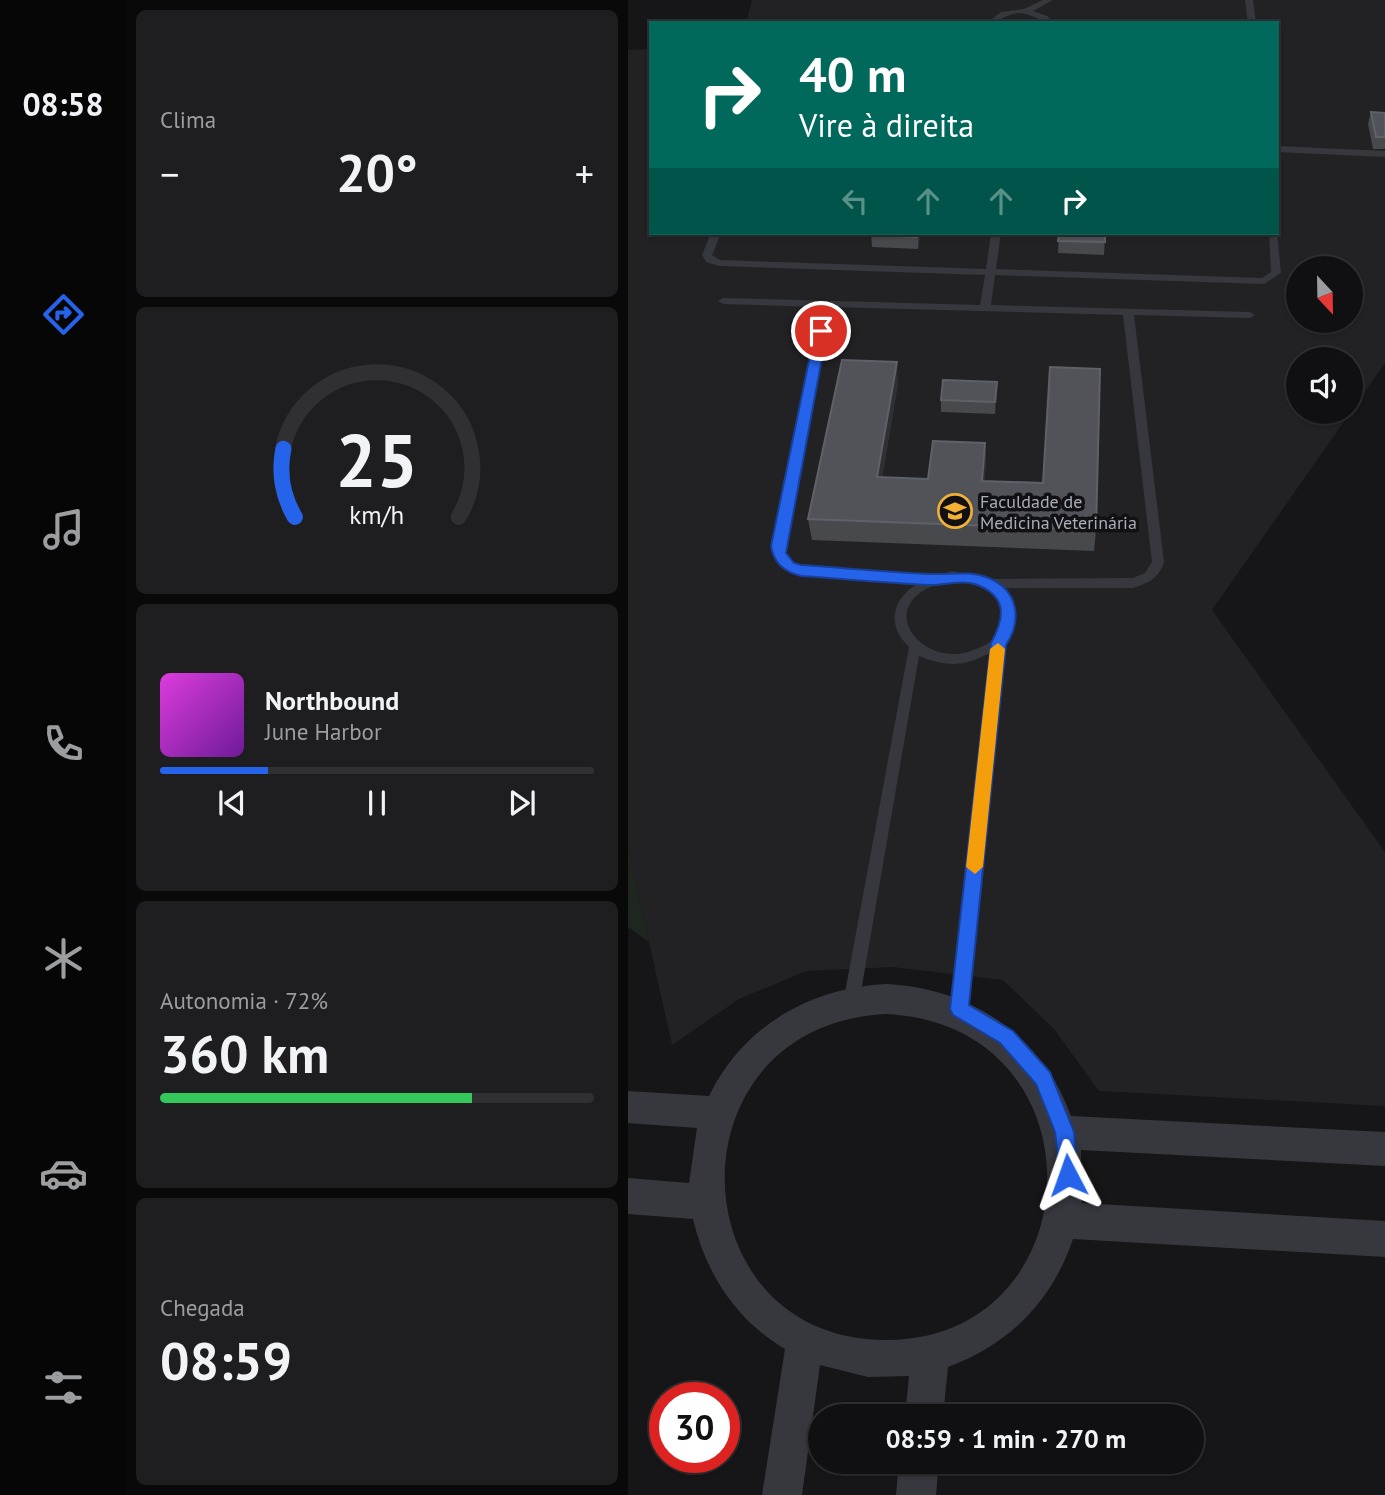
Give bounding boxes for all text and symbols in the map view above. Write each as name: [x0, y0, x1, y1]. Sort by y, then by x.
text: 40 m: [799, 42, 906, 106]
icon: right: [684, 49, 775, 140]
text: 08:58: [22, 83, 104, 125]
text: Vire à direita: [799, 104, 974, 146]
text: Clima: [160, 105, 216, 134]
text: 20°: [336, 139, 418, 206]
text: −: [160, 149, 179, 198]
text: +: [575, 149, 594, 198]
icon: left: [836, 182, 874, 220]
icon: ahead: [909, 182, 947, 220]
icon: ahead: [982, 182, 1020, 220]
icon: right: [1055, 182, 1093, 220]
north arrow: [1286, 256, 1363, 332]
map controls: [1286, 256, 1363, 424]
icon: directions: [39, 290, 88, 339]
pin: [791, 301, 851, 361]
icon: arrive: [802, 312, 840, 350]
button: sound: [1286, 347, 1363, 424]
text: 25: [336, 413, 418, 507]
place label: Faculdade de Medicina Veterinária: [980, 490, 1137, 534]
school or university icon: Faculdade de Medicina Veterinária: [936, 492, 974, 530]
text: km/h: [350, 498, 404, 530]
icon: music: [39, 505, 88, 554]
text: Northbound: [265, 684, 399, 717]
text: June Harbor: [265, 717, 382, 746]
icon: phone: [39, 719, 88, 768]
icon: previous: [213, 784, 251, 822]
icon: pause: [358, 784, 396, 822]
icon: next: [503, 784, 541, 822]
icon: climate: [39, 934, 88, 983]
text: Autonomia · 72%: [160, 986, 328, 1015]
text: 360 km: [160, 1020, 329, 1087]
position arrow: [1031, 1138, 1105, 1212]
icon: car: [39, 1149, 88, 1198]
text: Chegada: [160, 1293, 245, 1322]
text: 08:59: [160, 1327, 292, 1394]
icon: filters: [39, 1363, 88, 1412]
speed limit sign: 30: [649, 1382, 740, 1473]
text: 08:59 · 1 min · 270 m: [886, 1422, 1126, 1455]

